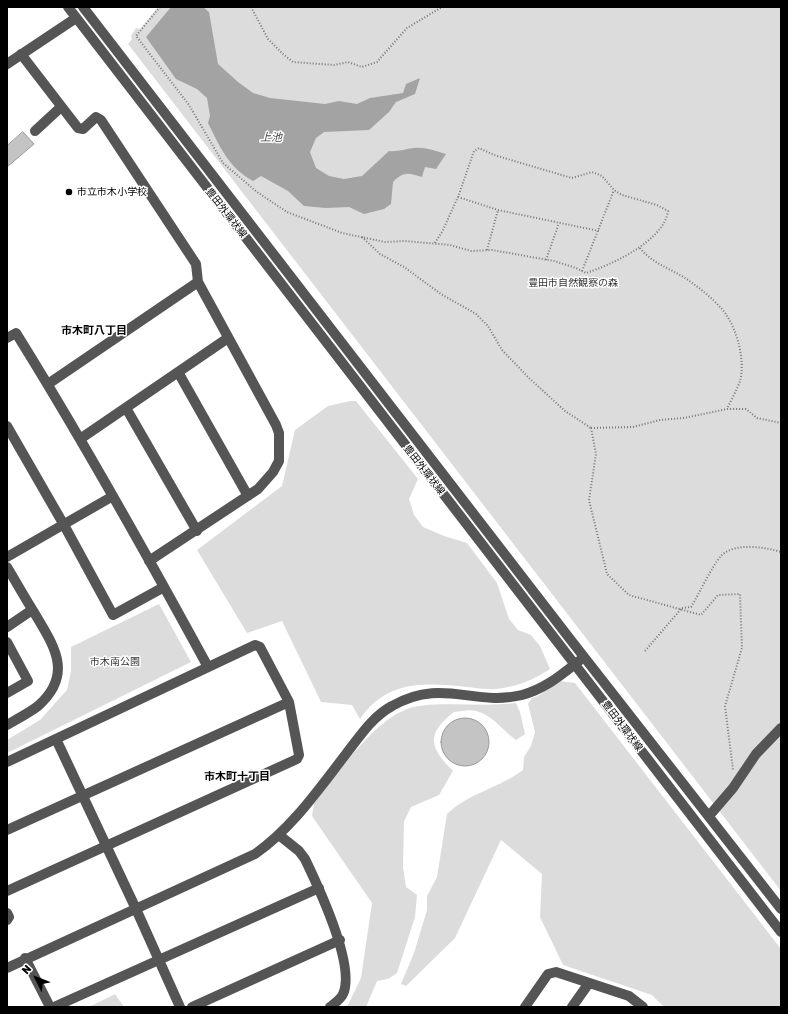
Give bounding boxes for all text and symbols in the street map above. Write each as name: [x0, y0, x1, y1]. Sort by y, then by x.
water label: 上池: [260, 131, 282, 145]
place label: 市立市木小学校: [77, 186, 147, 198]
street label: 豊田外環状線: [203, 186, 249, 240]
marker: 市立市木小学校: [64, 187, 74, 197]
park label: 豊田市自然観察の森: [528, 277, 618, 289]
district label: 市木町八丁目: [61, 324, 127, 338]
street label: 豊田外環状線: [401, 443, 447, 497]
park label: 市木南公園: [90, 656, 140, 668]
street label: 豊田外環状線: [599, 698, 645, 754]
district label: 市木町十丁目: [204, 770, 270, 784]
north arrow: [16, 958, 56, 998]
text: N: [19, 962, 34, 977]

